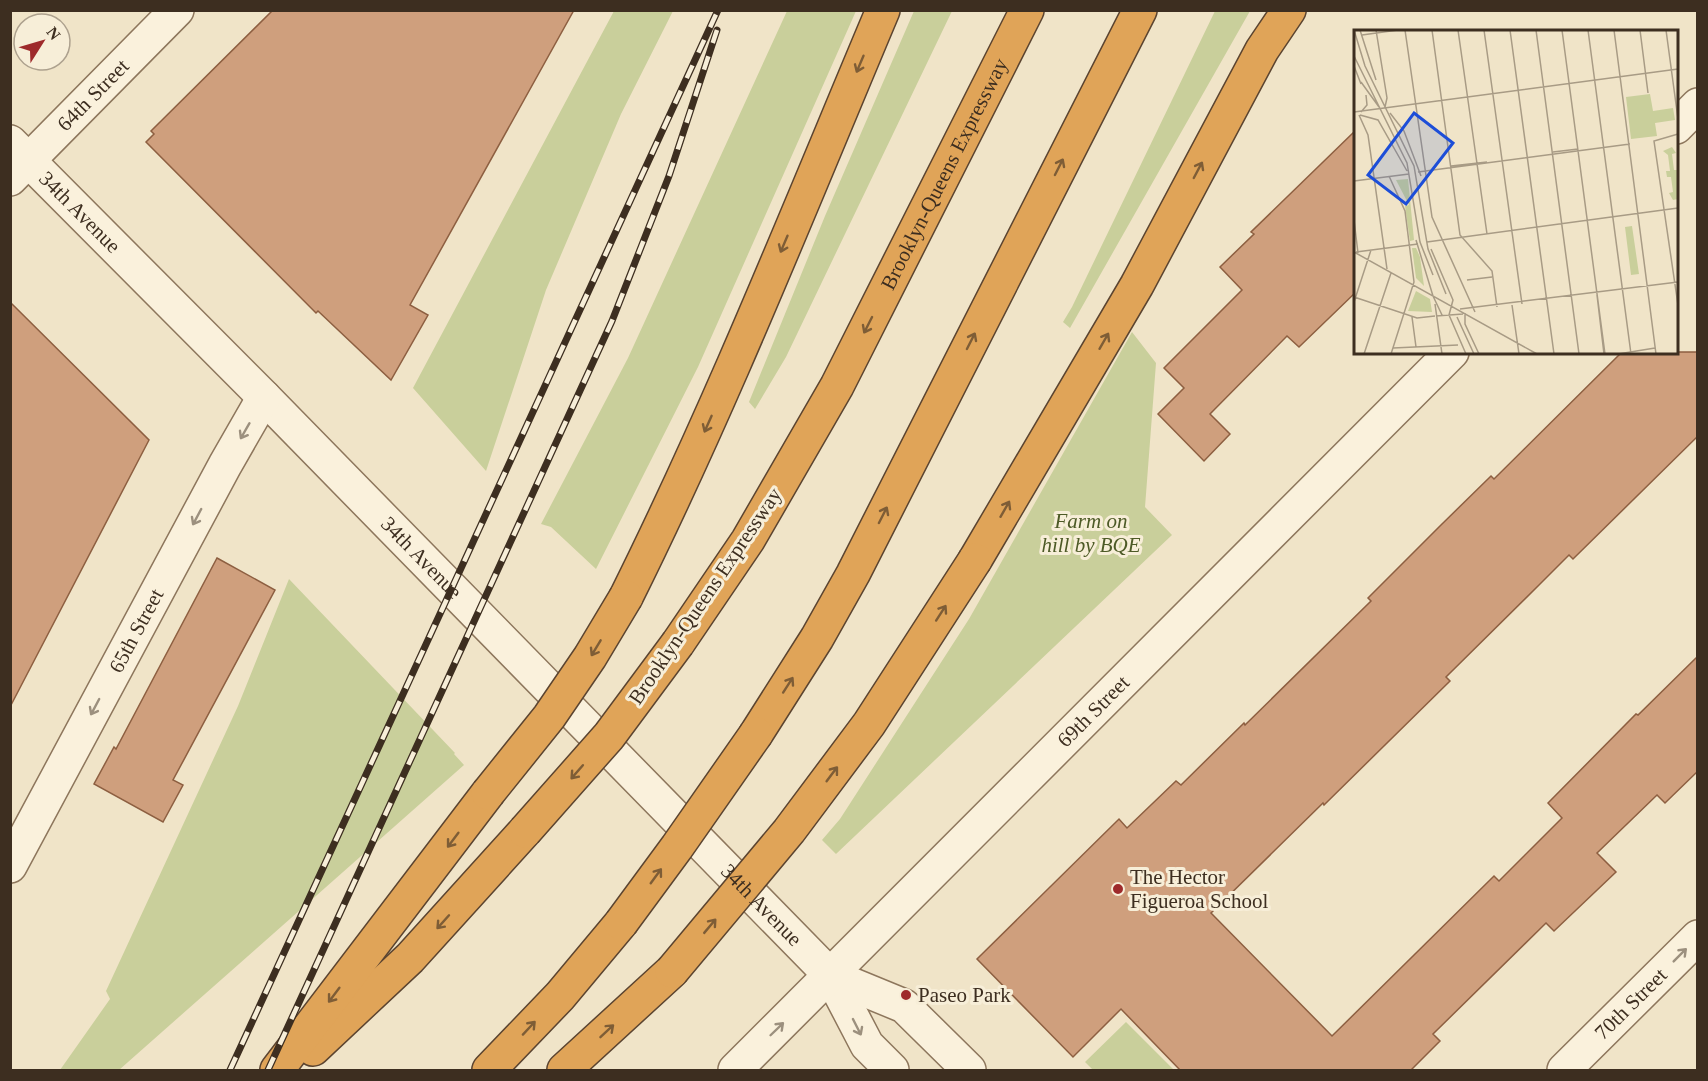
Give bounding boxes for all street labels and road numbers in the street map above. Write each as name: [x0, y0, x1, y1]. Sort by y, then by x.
street label: 64th Street: [52, 54, 134, 136]
street label: Brooklyn-Queens Expressway: [876, 54, 1013, 294]
street label: 34th Avenue: [34, 166, 125, 258]
street label: Brooklyn-Queens Expressway: [623, 483, 787, 709]
street label: 34th Avenue: [376, 512, 467, 604]
street label: 65th Street: [104, 585, 168, 677]
street label: 69th Street: [1052, 670, 1134, 752]
street label: 34th Avenue: [716, 859, 807, 951]
street label: 70th Street: [1590, 963, 1672, 1045]

